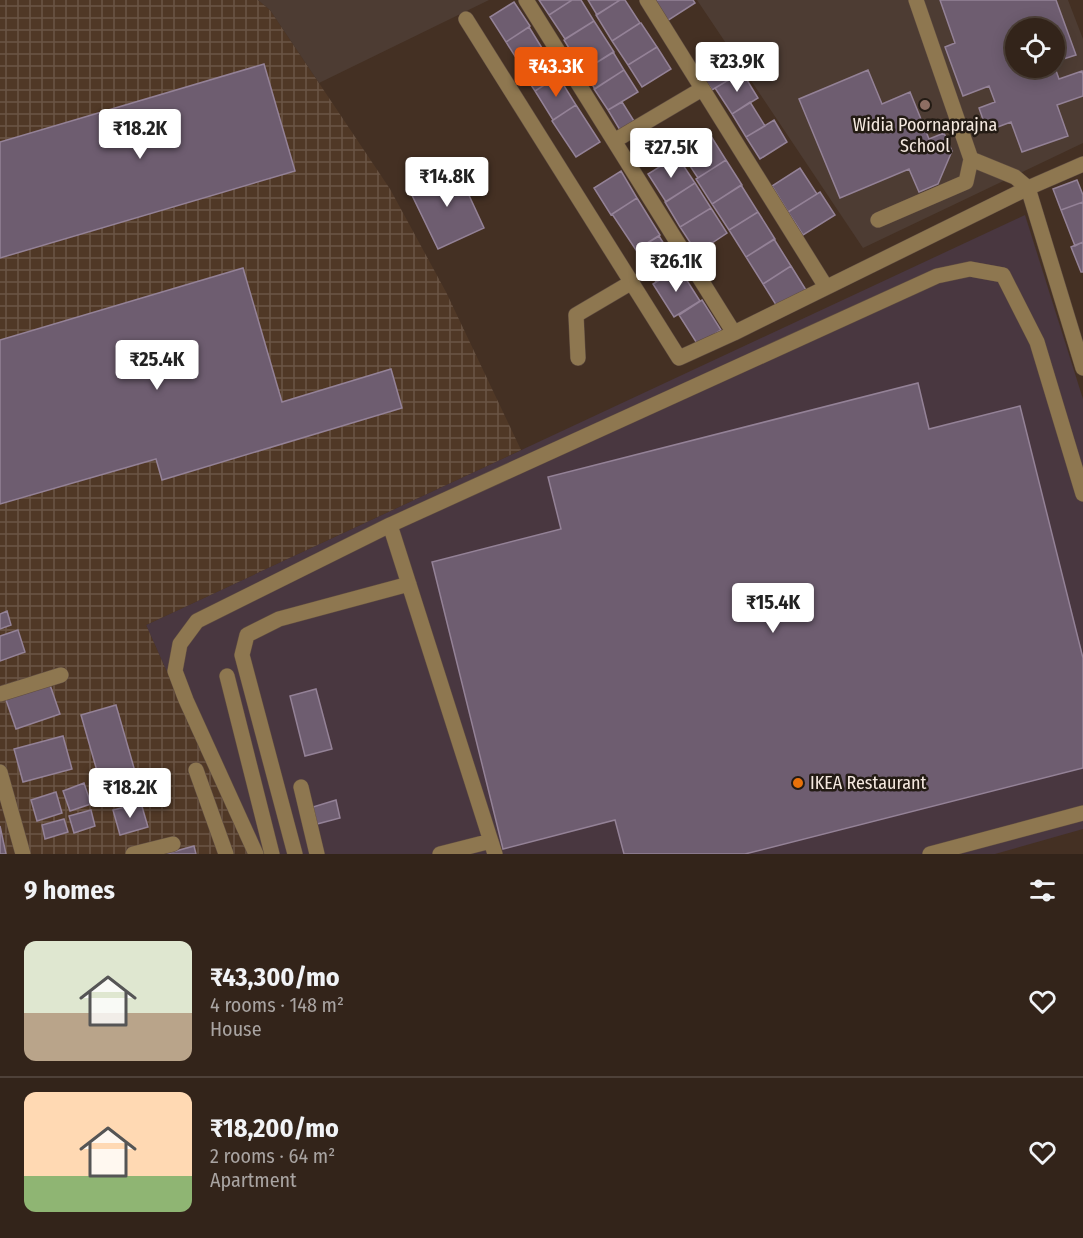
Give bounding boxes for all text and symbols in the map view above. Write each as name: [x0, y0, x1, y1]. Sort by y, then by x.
map controls: [1005, 18, 1065, 78]
button: locate: [1005, 18, 1065, 78]
pin: ₹23.9K: [688, 42, 786, 93]
pin: ₹43.3K: [507, 47, 605, 98]
text: ₹23.9K: [710, 49, 764, 73]
text: ₹43.3K: [529, 54, 583, 78]
marker: Widia Poornaprajna School: [918, 98, 932, 112]
pin: ₹18.2K: [91, 109, 189, 160]
place label: Widia Poornaprajna School: [853, 114, 997, 157]
text: ₹18.2K: [113, 116, 167, 140]
pin: ₹27.5K: [622, 128, 720, 179]
text: ₹27.5K: [644, 135, 698, 159]
pin: ₹14.8K: [398, 157, 496, 208]
text: ₹14.8K: [419, 164, 475, 188]
pin: ₹26.1K: [627, 242, 725, 293]
text: ₹26.1K: [650, 249, 702, 273]
pin: ₹25.4K: [108, 340, 206, 391]
text: ₹25.4K: [130, 347, 184, 371]
pin: ₹15.4K: [724, 583, 822, 634]
text: ₹15.4K: [746, 590, 800, 614]
pin: ₹18.2K: [81, 768, 179, 819]
place label: IKEA Restaurant: [810, 772, 927, 794]
text: ₹18.2K: [103, 775, 157, 799]
marker: IKEA Restaurant: [791, 776, 805, 790]
icon: filters: [1026, 874, 1059, 907]
text: 9 homes: [24, 875, 115, 906]
text: ₹43,300/mo: [210, 962, 340, 993]
icon: home: [72, 965, 144, 1037]
icon: heart: [1026, 985, 1059, 1018]
text: 4 rooms · 148 m²: [210, 993, 344, 1017]
text: House: [210, 1017, 262, 1041]
text: ₹18,200/mo: [210, 1113, 339, 1144]
icon: home: [72, 1116, 144, 1188]
icon: heart: [1026, 1136, 1059, 1169]
text: 2 rooms · 64 m²: [210, 1144, 335, 1168]
text: Apartment: [210, 1168, 297, 1192]

